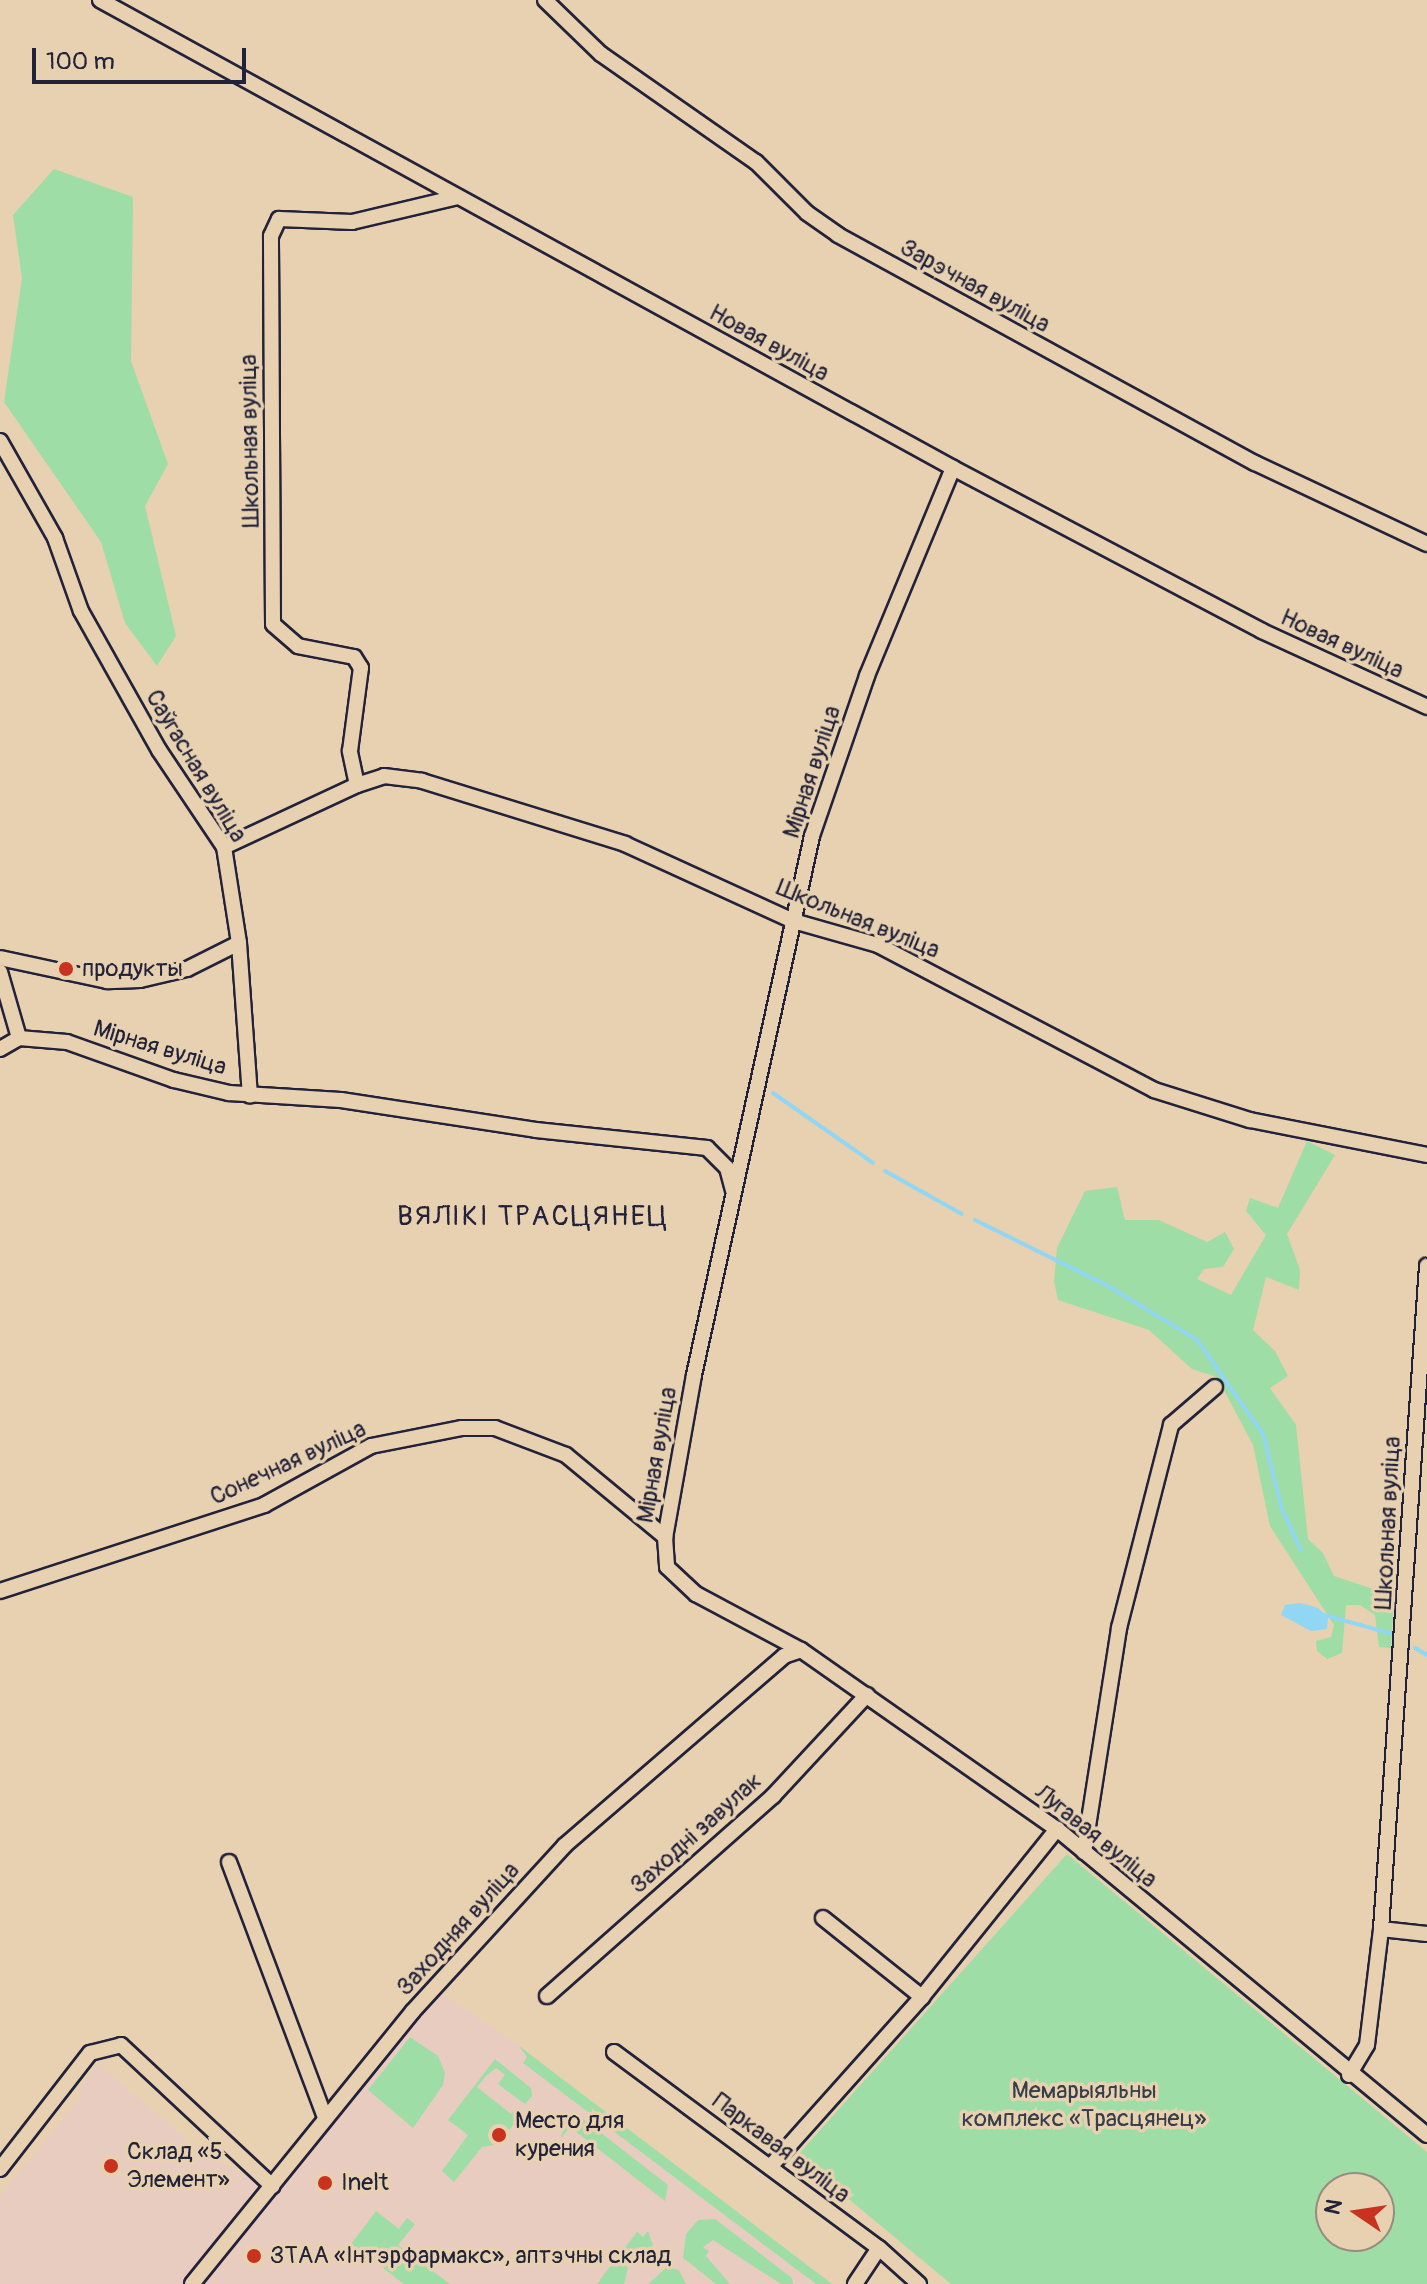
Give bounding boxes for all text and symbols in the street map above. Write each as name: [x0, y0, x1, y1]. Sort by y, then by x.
scale bar: [36, 32, 250, 82]
text: 100 m: [46, 47, 115, 76]
street label: Зарэчная вуліца: [895, 233, 1055, 339]
street label: Новая вуліца: [704, 298, 834, 388]
street label: Школьная вуліца: [234, 354, 266, 528]
street label: Новая вуліца: [1276, 603, 1408, 685]
street label: Саўгасная вуліца: [139, 685, 253, 847]
street label: Мірная вуліца: [777, 702, 847, 842]
street label: Школьная вуліца: [772, 873, 944, 965]
place label: продукты: [82, 955, 183, 983]
marker: продукты: [57, 960, 75, 978]
street label: Мірная вуліца: [90, 1014, 230, 1082]
district label: ВЯЛІКІ ТРАСЦЯНЕЦ: [397, 1200, 669, 1234]
street label: Мірная вуліца: [631, 1385, 683, 1525]
street label: Сонечная вуліца: [206, 1414, 370, 1512]
street label: Школьная вуліца: [1369, 1436, 1407, 1610]
street label: Заходні завулак: [624, 1766, 768, 1900]
street label: Лугавая вуліца: [1029, 1778, 1163, 1894]
street label: Заходняя вуліца: [391, 1856, 525, 2002]
park label: Мемарыяльны комплекс «Трасцянец»: [962, 2077, 1206, 2133]
street label: Паркавая вуліца: [706, 2087, 856, 2209]
place label: Место для курения: [515, 2107, 624, 2163]
marker: Место для курения: [490, 2126, 508, 2144]
place label: Склад «5 Элемент»: [127, 2138, 230, 2194]
marker: Склад «5 Элемент»: [102, 2157, 120, 2175]
place label: Inelt: [341, 2169, 389, 2197]
north arrow: [1315, 2172, 1395, 2252]
marker: Inelt: [316, 2174, 334, 2192]
text: N: [1318, 2197, 1349, 2217]
place label: ЗТАА «Інтэрфармакс», аптэчны склад: [270, 2242, 671, 2270]
marker: ЗТАА «Інтэрфармакс», аптэчны склад: [245, 2247, 263, 2265]

